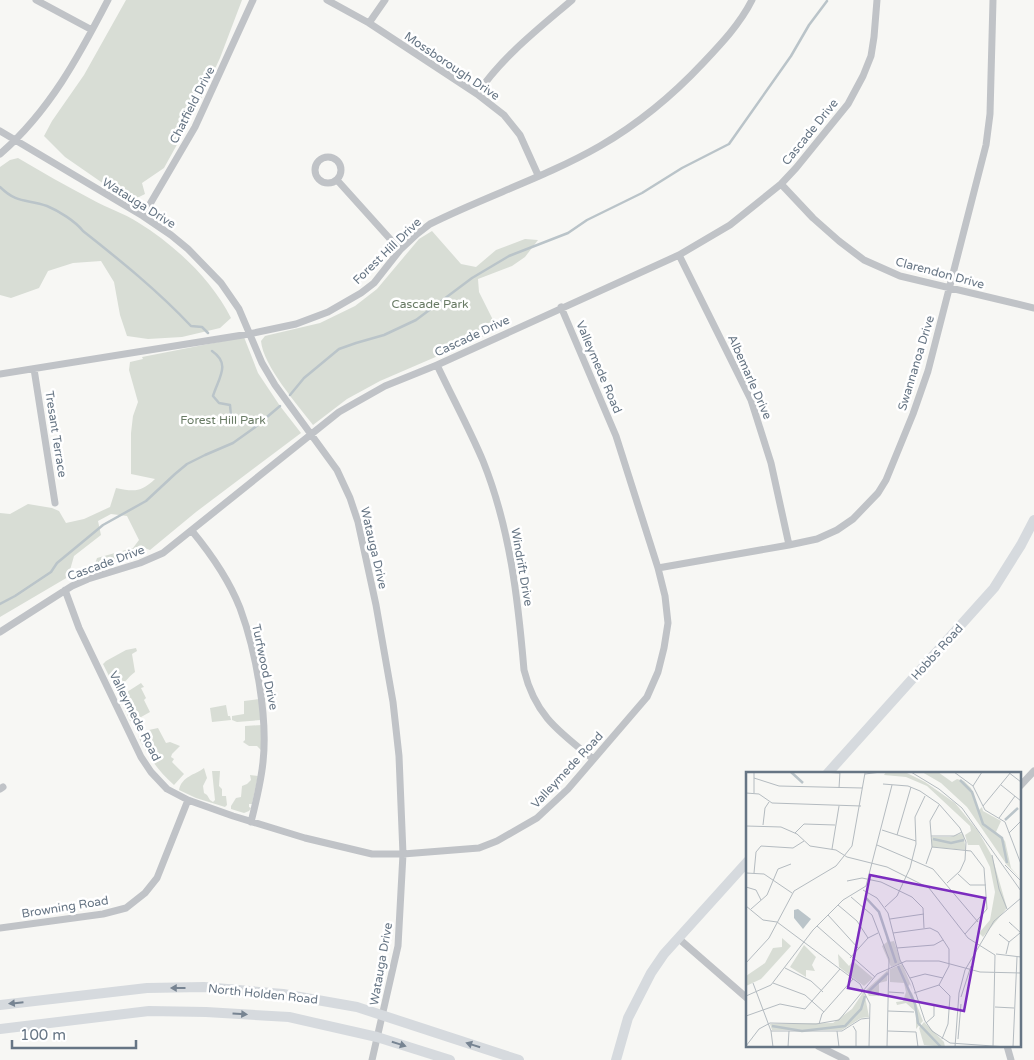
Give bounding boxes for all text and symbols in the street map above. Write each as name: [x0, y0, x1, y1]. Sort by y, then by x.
street label: Mossborough Drive: [402, 29, 502, 103]
street label: Chatfield Drive: [167, 64, 218, 146]
street label: Cascade Drive: [779, 96, 841, 168]
street label: Watauga Drive: [100, 175, 178, 231]
street label: Forest Hill Drive: [350, 215, 424, 287]
street label: Clarendon Drive: [894, 254, 986, 292]
park label: Cascade Park: [391, 297, 469, 311]
street label: Cascade Drive: [432, 312, 512, 359]
street label: Swannanoa Drive: [895, 314, 937, 412]
street label: Valleymede Road: [573, 319, 625, 415]
street label: Albemarle Drive: [725, 333, 775, 422]
street label: Tresant Terrace: [42, 390, 70, 479]
park label: Forest Hill Park: [180, 413, 266, 427]
street label: Watauga Drive: [358, 506, 390, 591]
street label: Windrift Drive: [508, 527, 536, 607]
street label: Cascade Drive: [66, 542, 147, 583]
street label: Hobbs Road: [908, 621, 966, 683]
street label: Turfwood Drive: [249, 623, 281, 711]
street label: Valleymede Road: [106, 669, 164, 763]
street label: Valleymede Road: [528, 729, 606, 811]
inset map: [746, 772, 1022, 1048]
street label: Browning Road: [21, 893, 109, 921]
street label: Watauga Drive: [367, 921, 395, 1007]
street label: North Holden Road: [207, 981, 319, 1007]
one-way arrow: [169, 984, 185, 992]
one-way arrow: [8, 999, 24, 1007]
one-way arrow: [232, 1010, 248, 1018]
scale bar: [12, 1018, 136, 1050]
text: 100 m: [20, 1026, 66, 1044]
one-way arrow: [465, 1040, 480, 1048]
one-way arrow: [392, 1041, 407, 1049]

